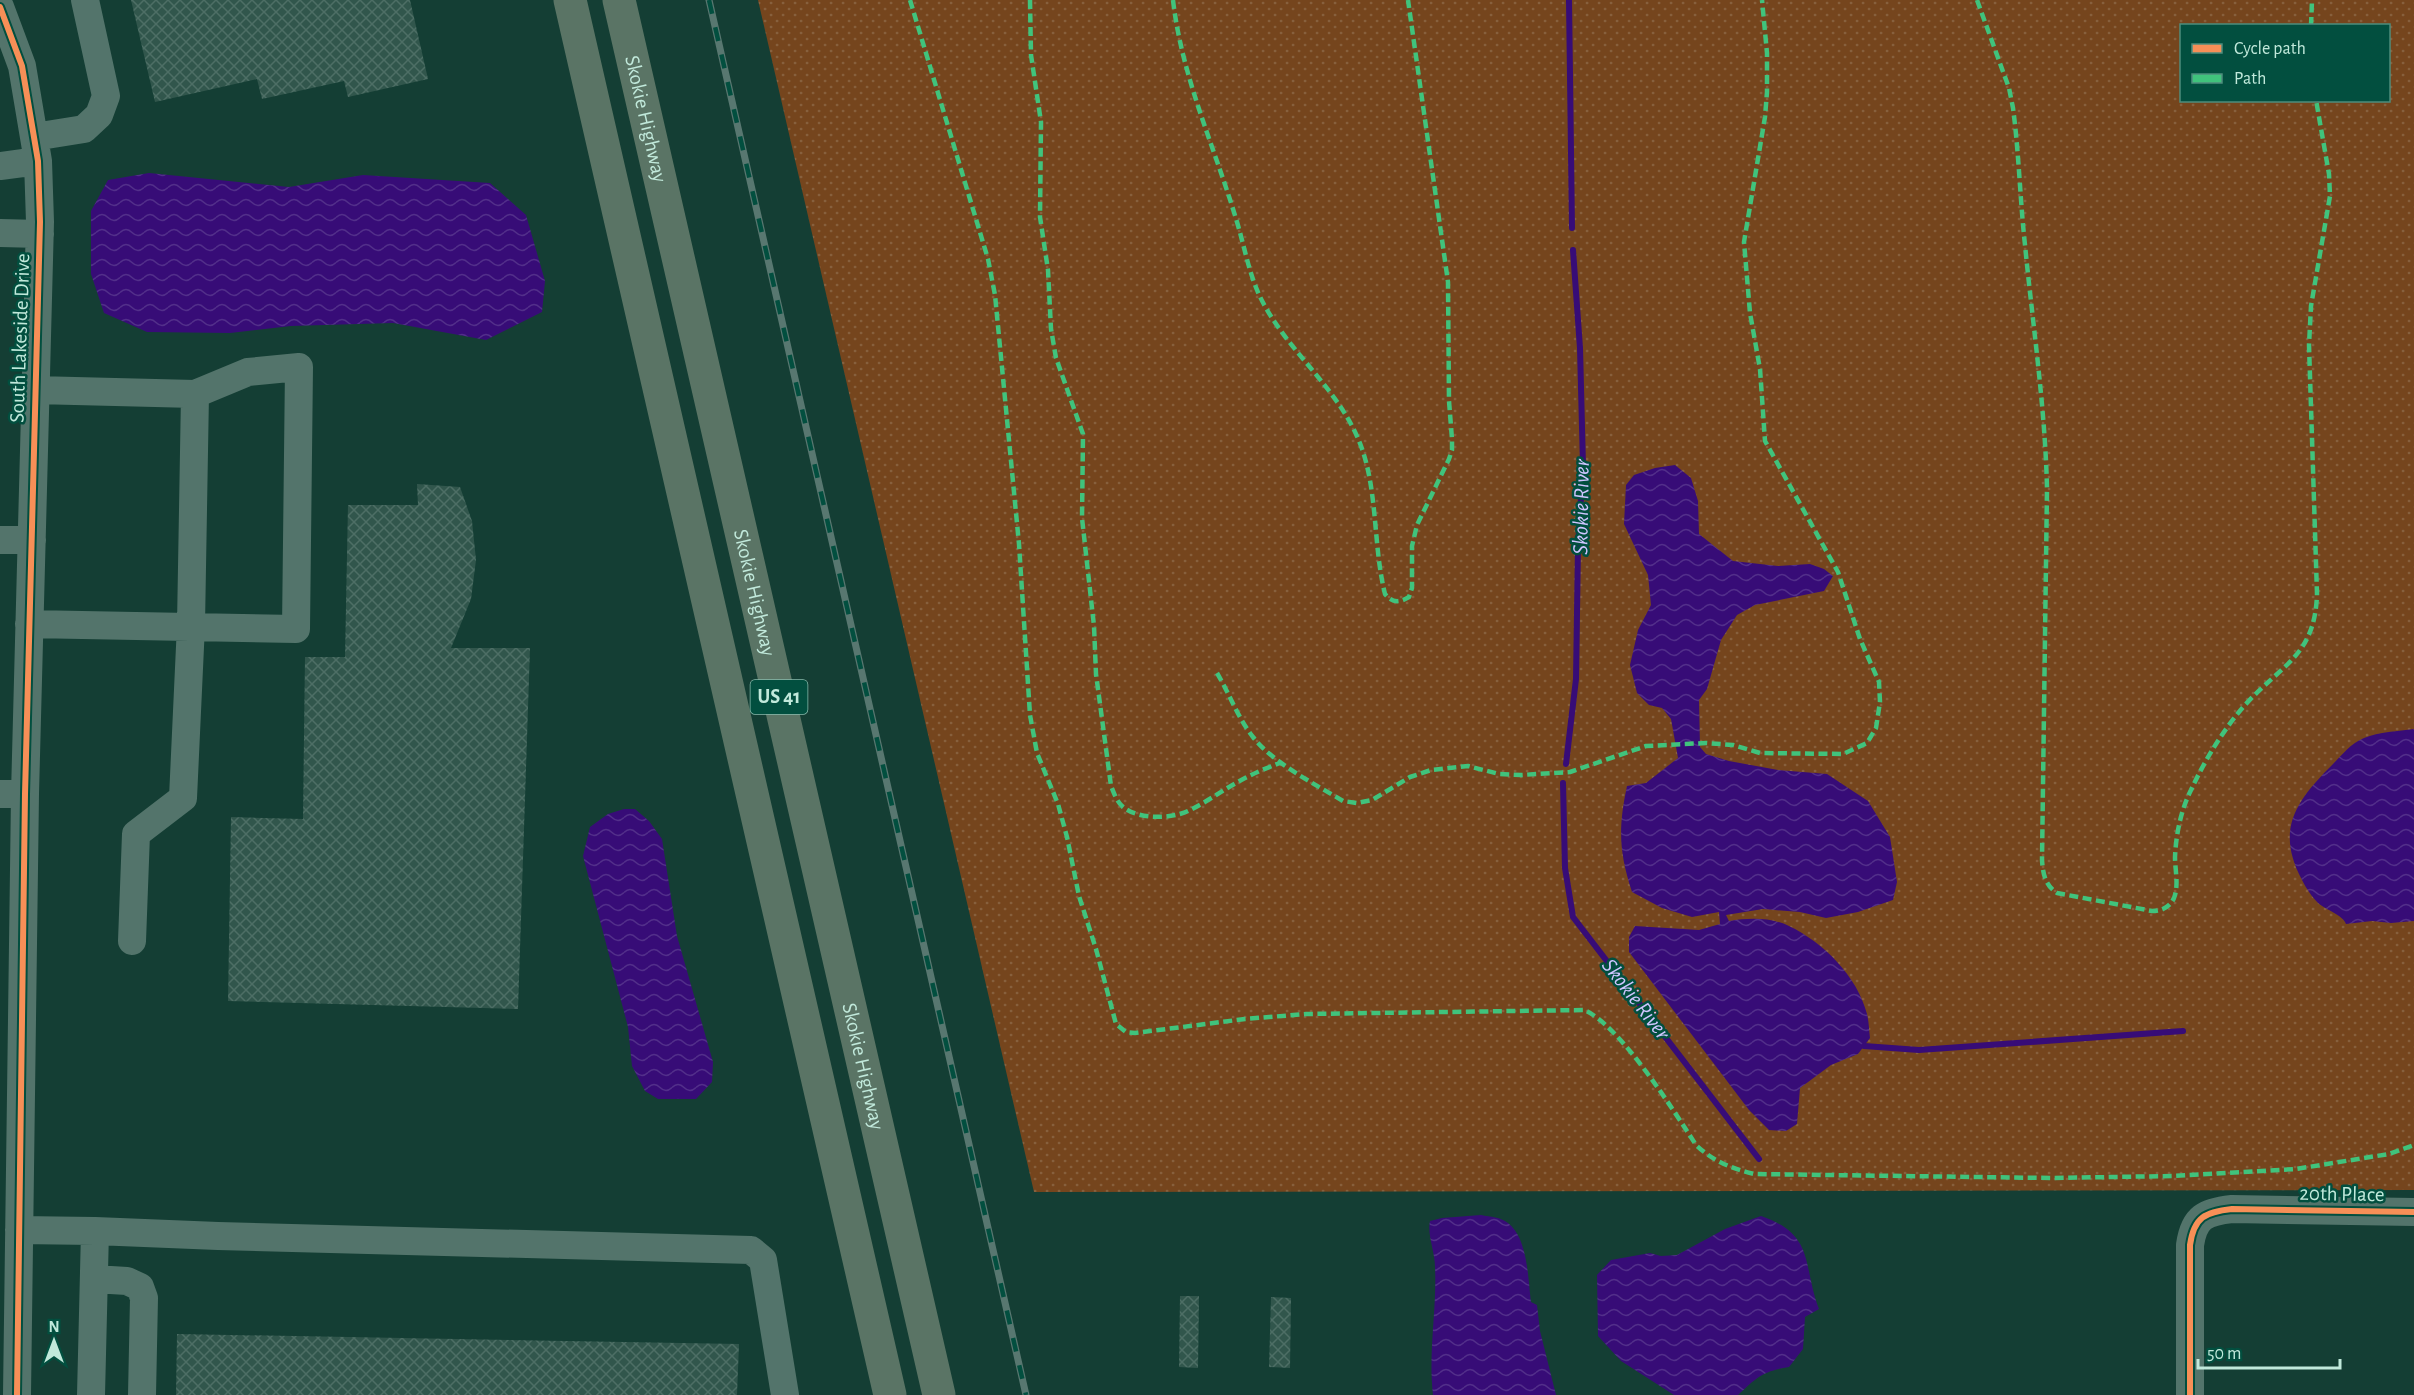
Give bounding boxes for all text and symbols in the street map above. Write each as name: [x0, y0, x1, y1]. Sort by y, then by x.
legend: [2180, 24, 2390, 102]
text: Cycle path: [2234, 40, 2306, 58]
street label: Skokie Highway: [622, 53, 671, 184]
text: Path: [2234, 70, 2266, 88]
street label: South Lakeside Drive: [7, 253, 33, 423]
water label: Skokie River: [1569, 458, 1593, 555]
street label: Skokie Highway: [730, 527, 780, 658]
road number: US 41: [750, 680, 808, 714]
water label: Skokie River: [1598, 955, 1675, 1044]
street label: Skokie Highway: [839, 1001, 888, 1132]
street label: 20th Place: [2299, 1183, 2385, 1205]
north arrow: [24, 1311, 84, 1371]
text: N: [48, 1319, 60, 1335]
scale bar: [2198, 1332, 2340, 1370]
text: 50 m: [2207, 1345, 2241, 1363]

